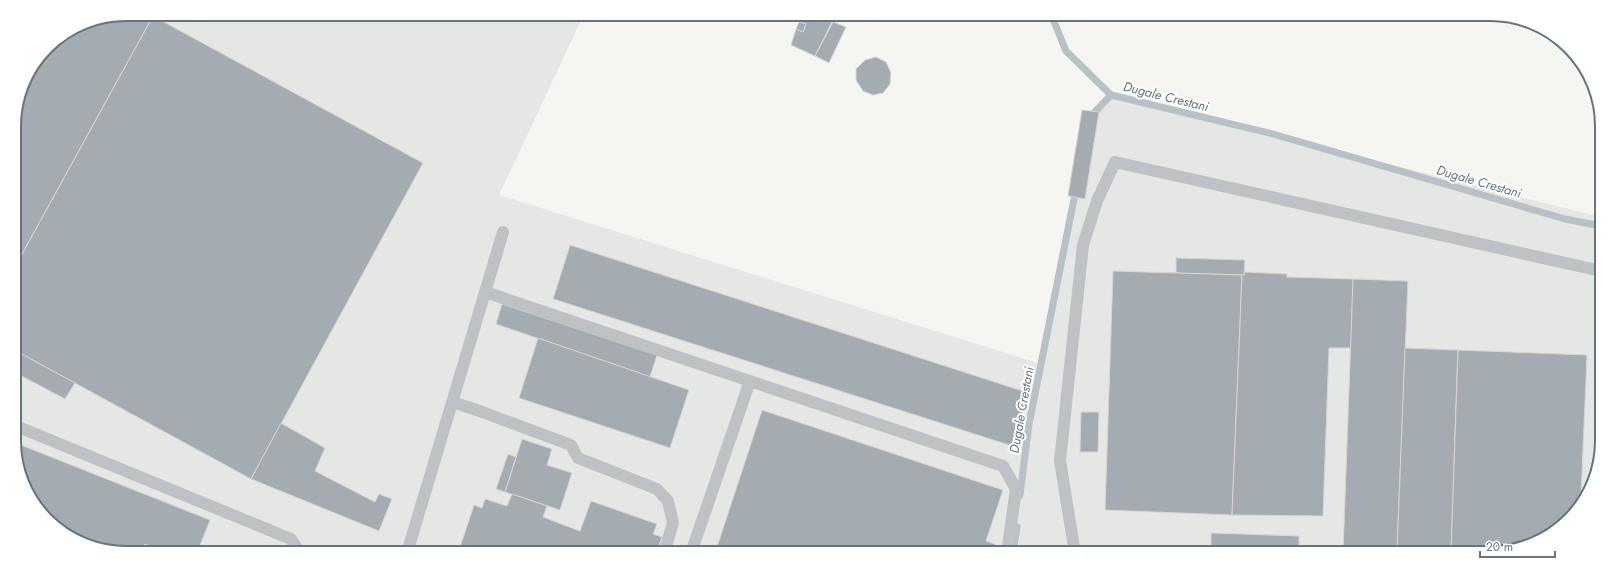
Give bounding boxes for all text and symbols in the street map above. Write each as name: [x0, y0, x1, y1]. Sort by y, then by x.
water label: Dugale Crestani: [1121, 77, 1211, 116]
water label: Dugale Crestani: [1434, 160, 1524, 203]
water label: Dugale Crestani: [1005, 365, 1039, 455]
scale bar: [1480, 533, 1555, 559]
text: 20 m: [1486, 538, 1513, 556]

